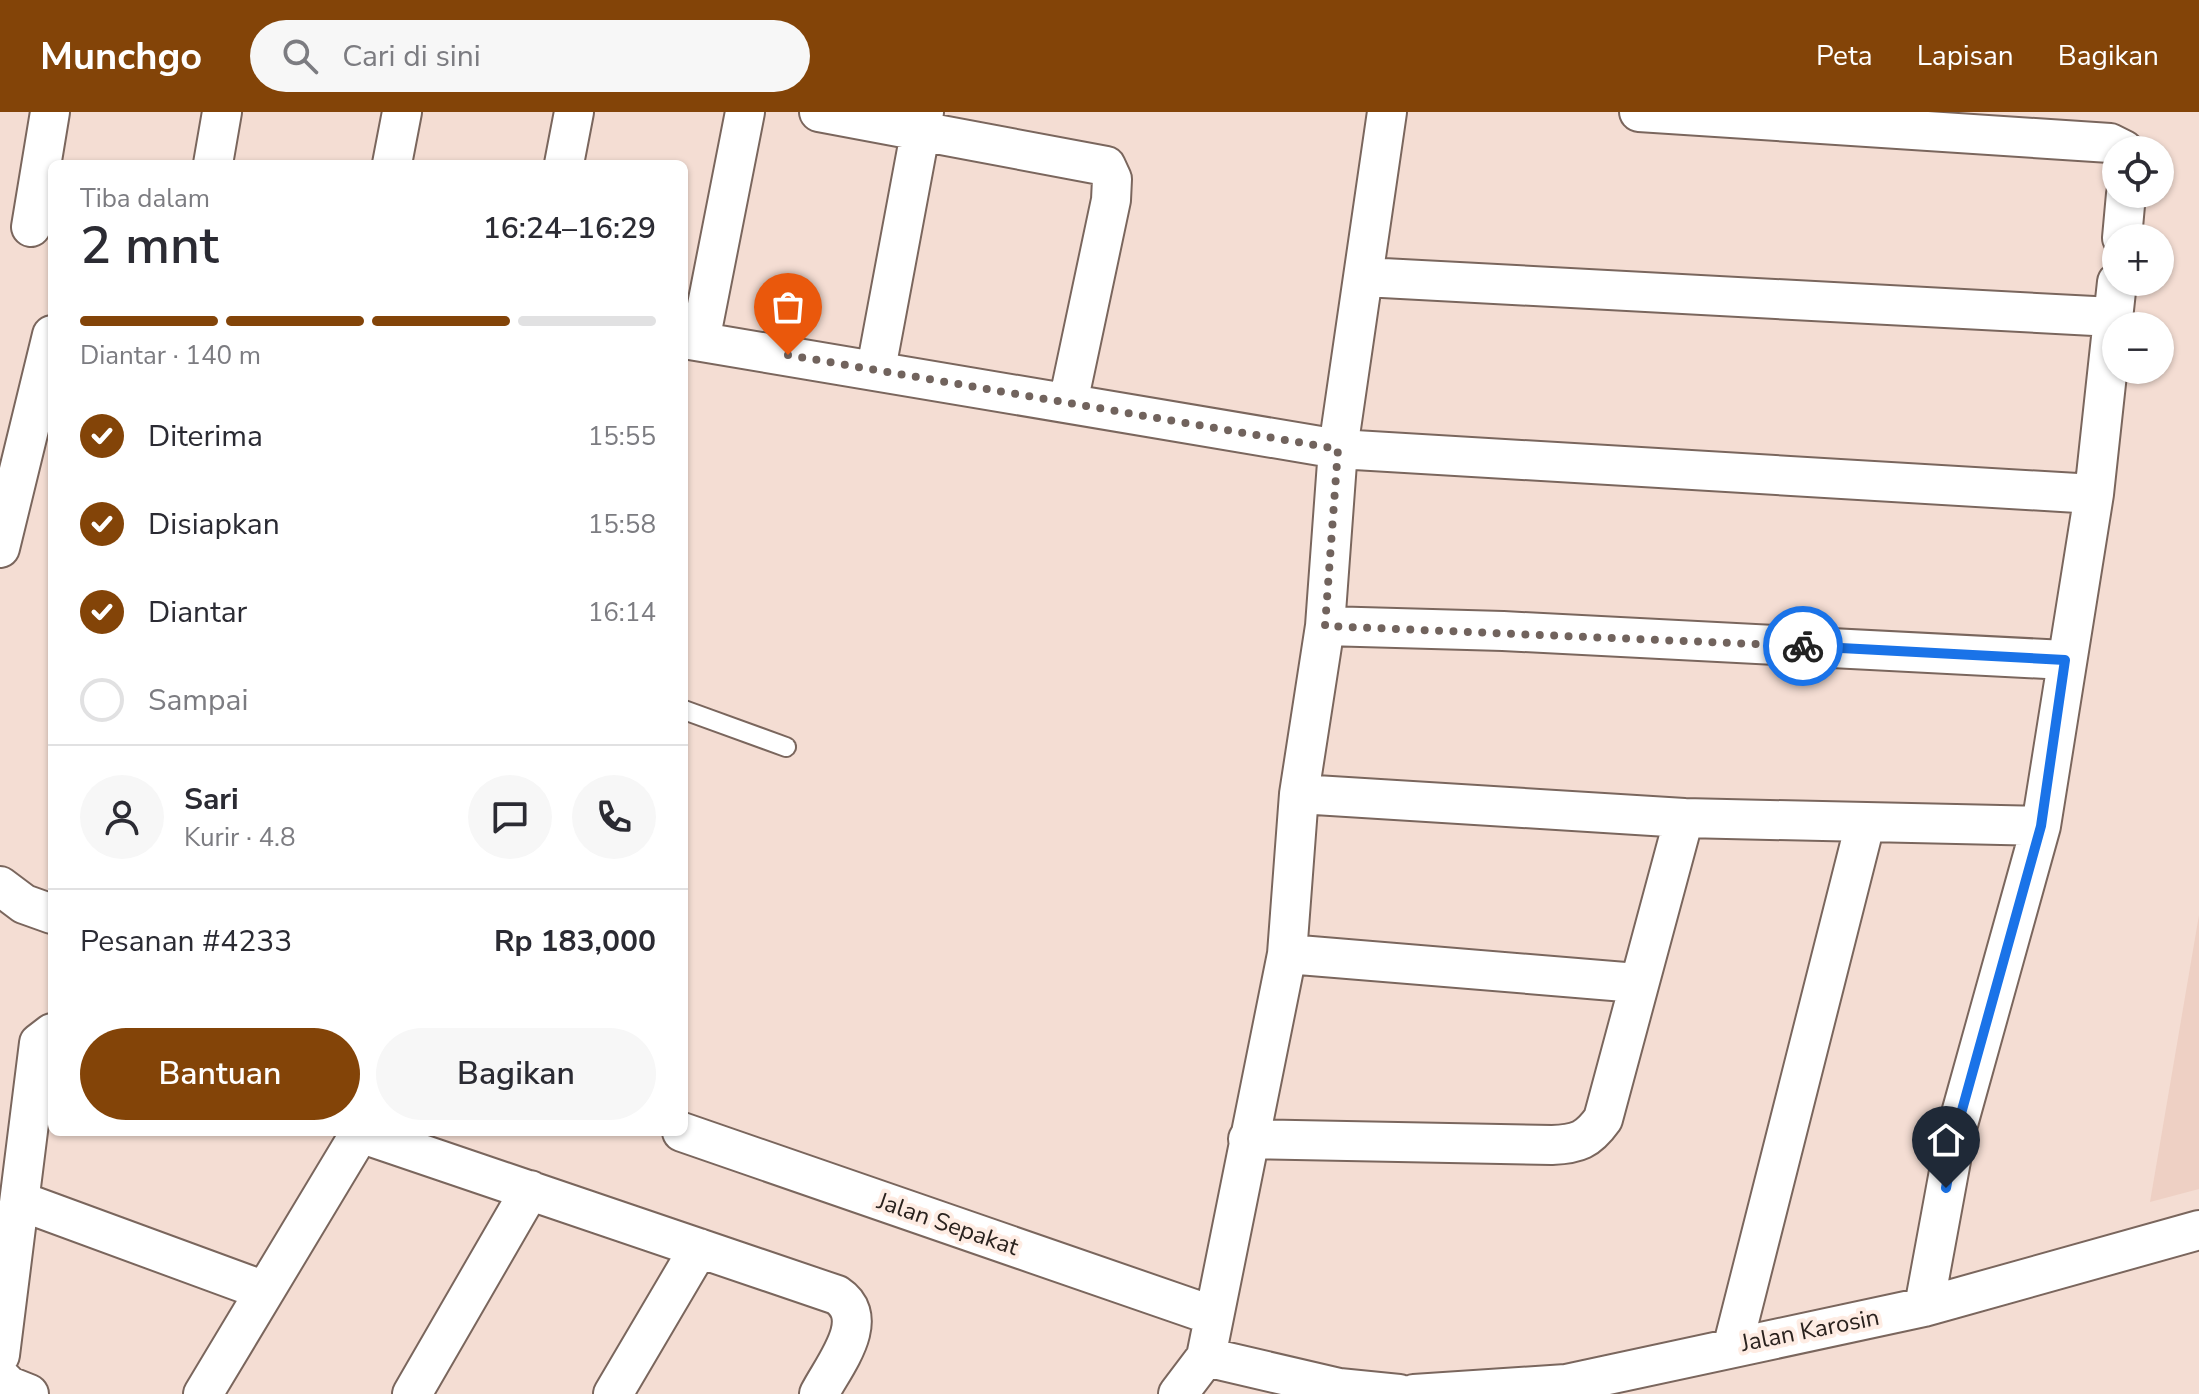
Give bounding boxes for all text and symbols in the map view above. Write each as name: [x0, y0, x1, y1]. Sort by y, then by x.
search box: [250, 20, 810, 92]
text: Munchgo: [40, 31, 202, 82]
icon: search: [278, 34, 322, 78]
text: Cari di sini: [342, 36, 481, 77]
text: Peta: [1816, 37, 1873, 75]
text: Lapisan: [1917, 37, 2014, 75]
text: Bagikan: [2058, 37, 2159, 75]
map controls: [2102, 136, 2174, 384]
button: locate: [2102, 136, 2174, 208]
text: Tiba dalam: [80, 181, 210, 216]
text: 16:24–16:29: [483, 208, 656, 249]
text: 2 mnt: [80, 210, 219, 281]
button: +: [2102, 224, 2174, 296]
pin: [754, 273, 822, 355]
icon: bag: [766, 285, 810, 329]
button: −: [2102, 312, 2174, 384]
text: Diantar · 140 m: [80, 338, 261, 373]
icon: check: [80, 414, 124, 458]
text: Diterima: [148, 416, 263, 457]
text: 15:55: [588, 419, 656, 454]
icon: check: [80, 502, 124, 546]
text: Disiapkan: [148, 504, 280, 545]
text: 15:58: [588, 507, 656, 542]
icon: check: [80, 590, 124, 634]
text: Diantar: [148, 592, 247, 633]
text: 16:14: [588, 595, 656, 630]
courier: [1763, 606, 1843, 686]
icon: bike: [1781, 624, 1825, 668]
text: Sampai: [148, 680, 248, 721]
button: person: [80, 775, 164, 859]
button: chat: [468, 775, 552, 859]
button: phone: [572, 775, 656, 859]
text: Sari: [184, 779, 239, 820]
text: Kurir · 4.8: [184, 820, 296, 855]
text: Pesanan #4233: [80, 921, 292, 962]
text: Rp 183,000: [494, 921, 656, 962]
button: Bantuan: [80, 1028, 360, 1120]
button: Bagikan: [376, 1028, 656, 1120]
pin: [1912, 1106, 1980, 1188]
icon: home: [1924, 1118, 1968, 1162]
street label: Jalan Sepakat: [872, 1185, 1023, 1263]
street label: Jalan Karosin: [1737, 1301, 1882, 1359]

